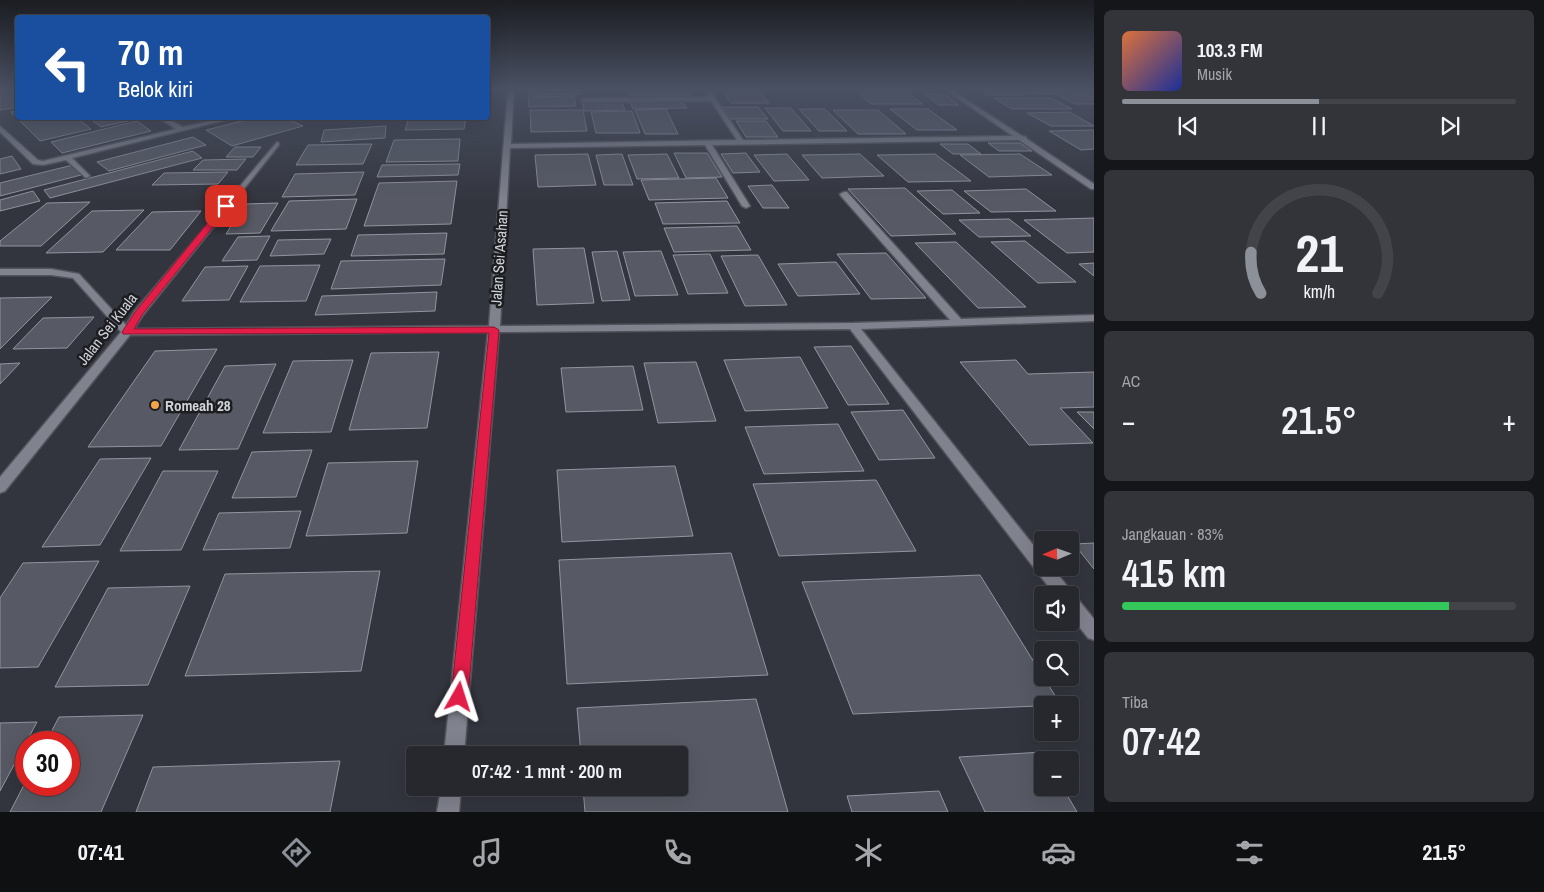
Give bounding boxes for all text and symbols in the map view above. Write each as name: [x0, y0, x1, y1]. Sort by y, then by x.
text: 70 m: [118, 29, 183, 76]
icon: left: [35, 35, 100, 100]
text: 103.3 FM: [1197, 37, 1263, 63]
text: Musik: [1197, 63, 1232, 85]
text: Belok kiri: [118, 74, 193, 104]
icon: previous: [1174, 112, 1202, 140]
icon: pause: [1305, 112, 1333, 140]
icon: next: [1436, 112, 1464, 140]
pin: [205, 185, 247, 227]
icon: arrive: [212, 192, 240, 220]
street label: Jalan Sei Asahan: [485, 210, 513, 306]
text: 21: [1295, 218, 1343, 288]
text: km/h: [1303, 280, 1335, 304]
street label: Jalan Sei Kuala: [72, 288, 142, 369]
text: AC: [1122, 370, 1140, 392]
place label: Romeah 28: [165, 395, 231, 416]
text: 21.5°: [1281, 395, 1357, 446]
marker: Romeah 28: [149, 399, 161, 411]
text: −: [1122, 402, 1135, 440]
text: +: [1503, 402, 1516, 440]
text: Jangkauan · 83%: [1122, 523, 1223, 545]
north arrow: [1034, 531, 1079, 576]
map controls: [1034, 531, 1079, 796]
text: 415 km: [1122, 548, 1226, 599]
button: sound: [1034, 586, 1079, 631]
button: search: [1034, 641, 1079, 686]
position arrow: [432, 670, 484, 722]
text: Tiba: [1122, 691, 1148, 713]
button: +: [1034, 696, 1079, 741]
text: 07:42: [1122, 716, 1201, 767]
speed limit sign: 30: [15, 731, 80, 796]
button: −: [1034, 751, 1079, 796]
text: 07:42 · 1 mnt · 200 m: [472, 758, 622, 784]
icon: directions: [279, 835, 314, 870]
icon: music: [470, 835, 505, 870]
icon: phone: [660, 835, 695, 870]
icon: climate: [851, 835, 886, 870]
icon: car: [1041, 835, 1076, 870]
icon: filters: [1232, 835, 1267, 870]
text: 07:41: [78, 837, 124, 867]
text: 21.5°: [1422, 837, 1466, 867]

